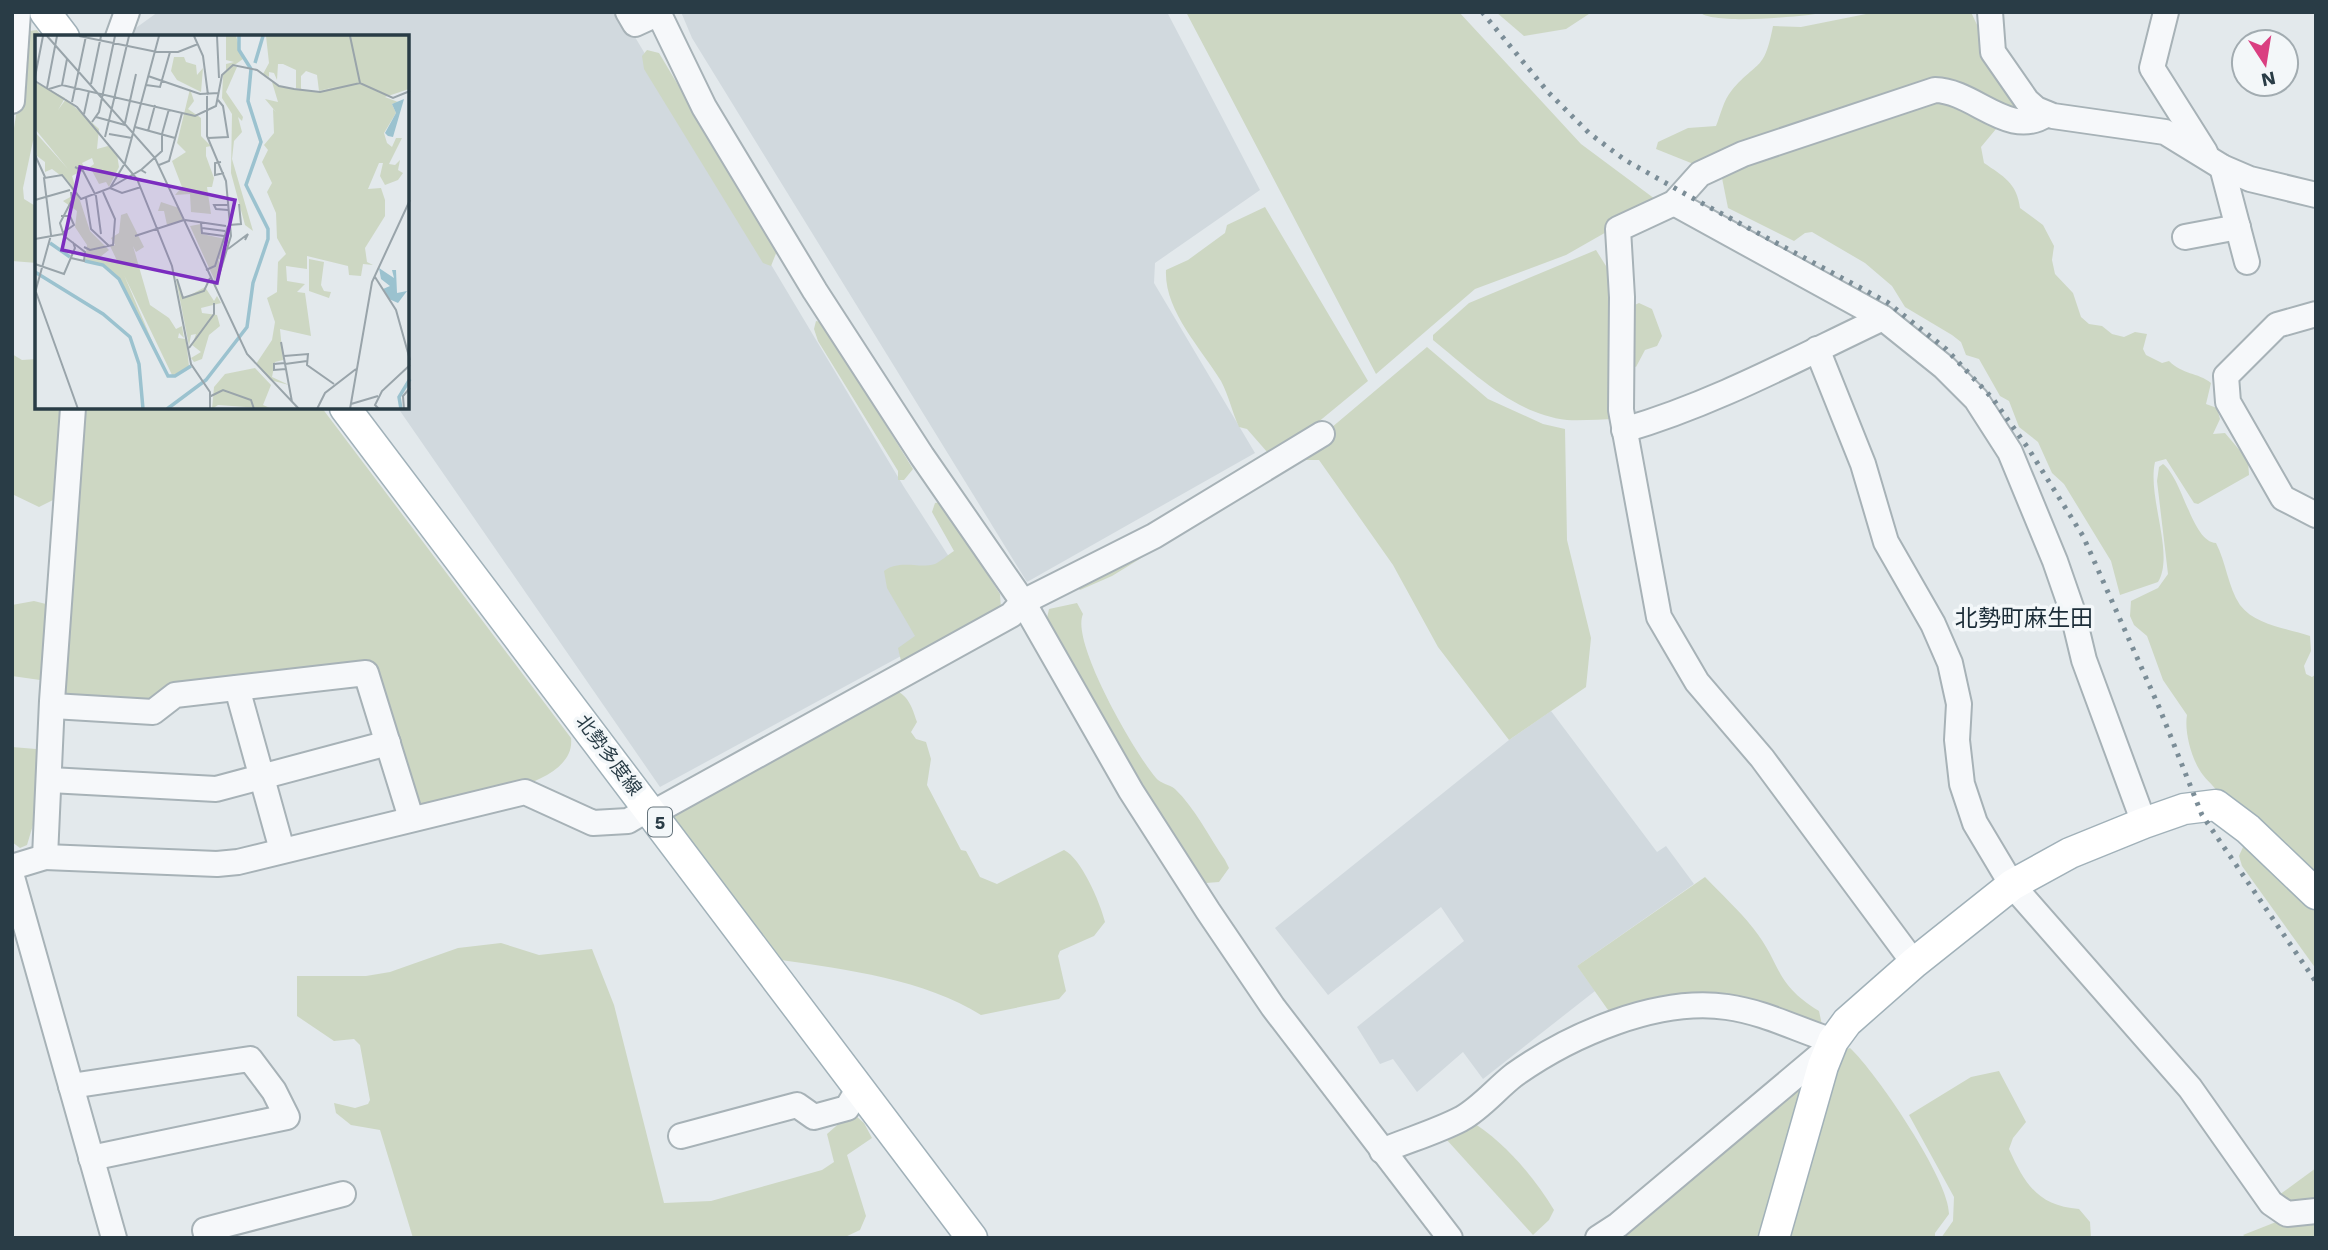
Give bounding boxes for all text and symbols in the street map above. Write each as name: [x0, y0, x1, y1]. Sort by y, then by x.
north arrow: [2230, 28, 2300, 98]
inset map: [35, 35, 410, 410]
text: N: [2259, 66, 2278, 92]
district label: 北勢町麻生田: [1955, 605, 2093, 632]
street label: 北勢多度線: [571, 710, 647, 800]
road number: 5: [648, 808, 672, 836]

